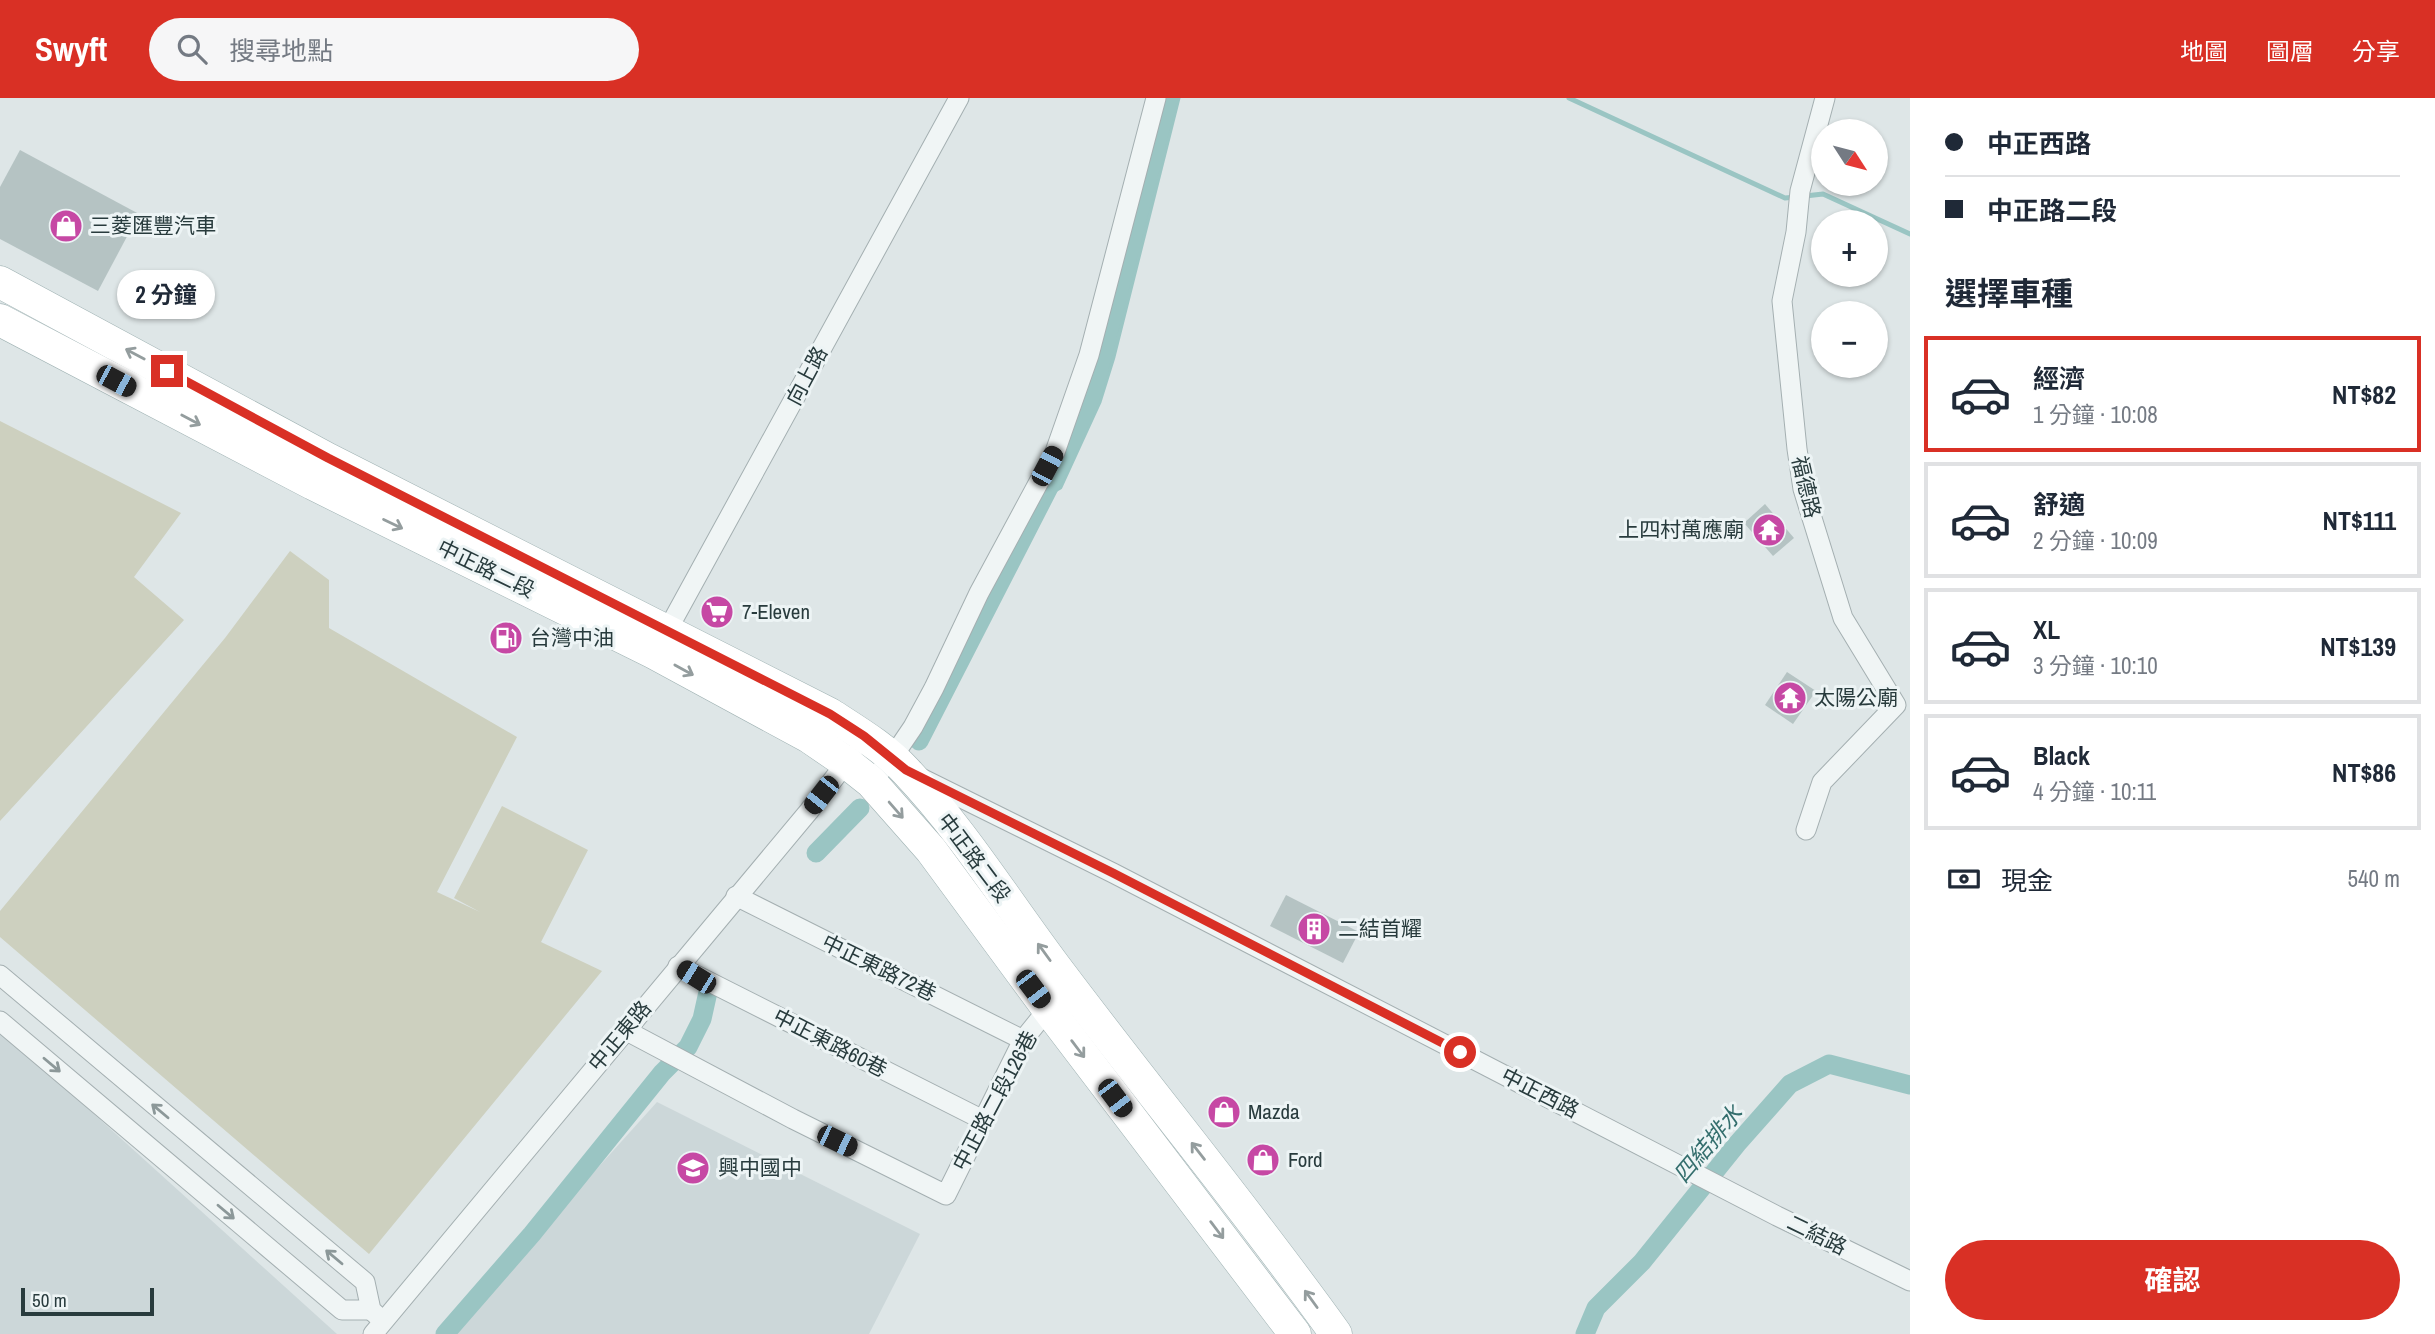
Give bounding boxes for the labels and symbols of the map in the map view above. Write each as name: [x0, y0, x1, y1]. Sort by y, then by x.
north arrow: [1811, 119, 1888, 196]
shop icon: 三菱匯豐汽車: [47, 207, 85, 245]
place label: 三菱匯豐汽車: [90, 211, 216, 240]
callout: 2 分鐘: [118, 270, 216, 318]
street label: 向上路: [779, 341, 834, 410]
one-way arrow: [125, 347, 146, 360]
route end: [151, 355, 183, 387]
car: [93, 362, 140, 400]
one-way arrow: [180, 414, 201, 427]
car: [1028, 443, 1067, 489]
street label: 福德路: [1785, 453, 1828, 521]
temple icon: 上四村萬應廟: [1750, 511, 1788, 549]
place label: 上四村萬應廟: [1618, 515, 1744, 544]
one-way arrow: [382, 517, 403, 531]
street label: 中正路二段: [433, 533, 540, 605]
supermarket icon: 7-Eleven: [698, 593, 736, 631]
place label: 7-Eleven: [742, 597, 810, 626]
fuel station icon: 台灣中油: [487, 619, 525, 657]
place label: 台灣中油: [530, 623, 614, 652]
one-way arrow: [674, 663, 694, 677]
temple icon: 太陽公廟: [1771, 679, 1809, 717]
place label: 太陽公廟: [1814, 683, 1898, 712]
car: [800, 772, 843, 818]
one-way arrow: [888, 801, 904, 819]
street label: 中正路二段: [931, 807, 1018, 908]
building icon: 二結首耀: [1295, 910, 1333, 948]
place label: 二結首耀: [1338, 914, 1422, 943]
street label: 中正東路72巷: [817, 927, 941, 1008]
one-way arrow: [1037, 943, 1052, 962]
car: [673, 957, 720, 997]
car: [1012, 966, 1055, 1012]
street label: 中正東路: [582, 994, 658, 1077]
street label: 中正東路60巷: [768, 1001, 892, 1084]
street label: 中正路二段126巷: [945, 1026, 1044, 1176]
route start: [1444, 1036, 1476, 1068]
one-way arrow: [1071, 1039, 1086, 1058]
one-way arrow: [43, 1057, 61, 1073]
street label: 中正西路: [1496, 1061, 1584, 1125]
car: [1094, 1075, 1137, 1121]
shop icon: Mazda: [1205, 1093, 1243, 1131]
place label: Mazda: [1248, 1097, 1300, 1126]
water label: 四結排水: [1666, 1098, 1750, 1189]
one-way arrow: [151, 1103, 169, 1119]
car: [814, 1122, 861, 1160]
shop icon: Ford: [1244, 1141, 1282, 1179]
one-way arrow: [1191, 1143, 1206, 1161]
place label: Ford: [1288, 1145, 1323, 1174]
school or university icon: 興中國中: [674, 1149, 712, 1187]
place label: 興中國中: [718, 1153, 802, 1182]
one-way arrow: [217, 1204, 235, 1220]
street label: 二結路: [1783, 1208, 1852, 1261]
one-way arrow: [1209, 1220, 1224, 1239]
one-way arrow: [326, 1249, 344, 1265]
scale bar: [21, 1285, 154, 1317]
one-way arrow: [1304, 1290, 1318, 1309]

